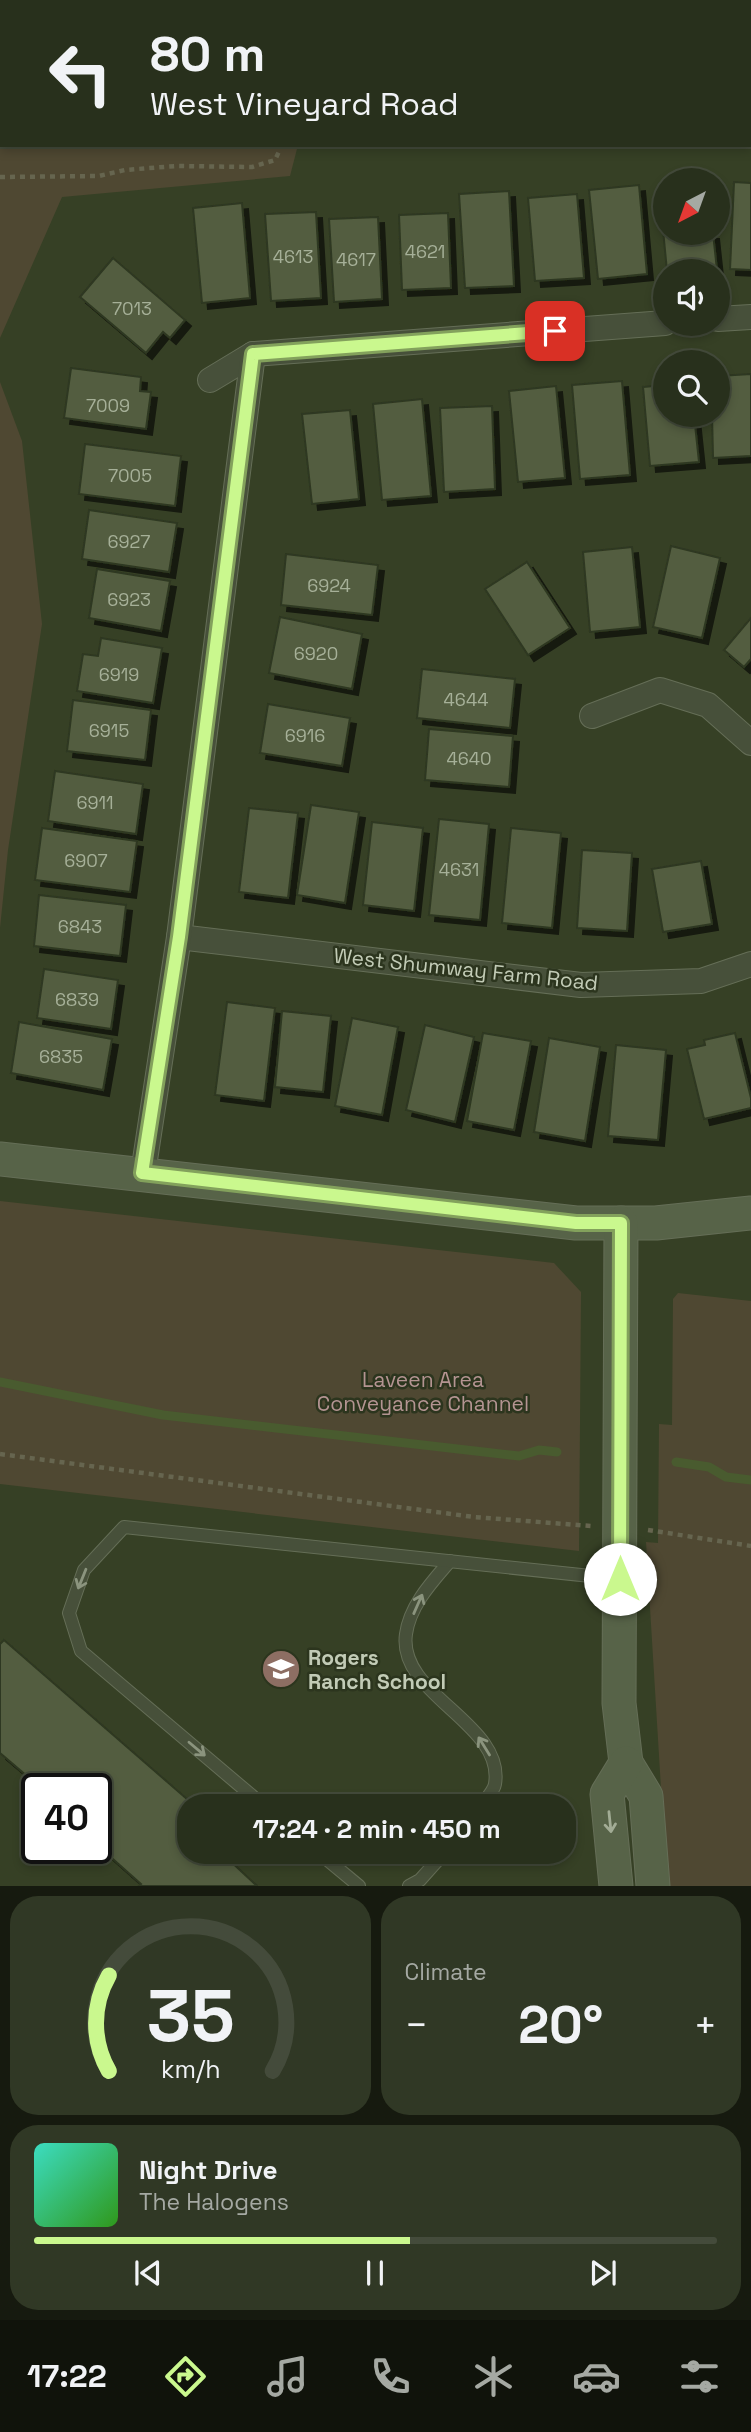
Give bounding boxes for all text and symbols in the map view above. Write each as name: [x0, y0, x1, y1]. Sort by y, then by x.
text: 80 m: [150, 23, 265, 85]
icon: left: [35, 28, 126, 119]
text: West Vineyard Road: [150, 84, 459, 124]
north arrow: [653, 168, 730, 245]
map controls: [653, 168, 730, 427]
house number: 4621: [405, 240, 445, 263]
house number: 4613: [273, 245, 313, 268]
house number: 4617: [336, 248, 376, 271]
button: sound: [653, 259, 730, 336]
house number: 7013: [112, 297, 152, 320]
pin: [525, 301, 585, 361]
icon: arrive: [536, 312, 574, 350]
button: search: [653, 350, 730, 427]
house number: 7009: [86, 394, 130, 417]
house number: 7005: [108, 464, 152, 487]
house number: 6927: [108, 530, 150, 553]
house number: 6924: [307, 574, 351, 597]
house number: 6923: [107, 588, 151, 611]
house number: 6920: [294, 642, 338, 665]
house number: 6919: [99, 663, 139, 686]
house number: 4644: [444, 688, 488, 711]
house number: 6915: [89, 719, 129, 742]
house number: 6916: [285, 724, 325, 747]
house number: 4640: [446, 747, 492, 770]
house number: 6911: [76, 791, 114, 814]
house number: 6907: [64, 849, 108, 872]
house number: 4631: [439, 858, 479, 881]
house number: 6843: [58, 915, 102, 938]
street label: West Shumway Farm Road: [332, 942, 600, 996]
house number: 6839: [55, 988, 99, 1011]
house number: 6835: [39, 1045, 83, 1068]
park label: Laveen Area Conveyance Channel: [317, 1366, 529, 1417]
position arrow: [583, 1542, 657, 1616]
one-way arrow: [74, 1568, 87, 1590]
one-way arrow: [412, 1594, 425, 1615]
place label: Rogers Ranch School: [308, 1644, 446, 1695]
school or university icon: Rogers Ranch School: [260, 1648, 302, 1690]
one-way arrow: [476, 1736, 490, 1756]
one-way arrow: [188, 1741, 206, 1757]
speed limit sign: 40: [21, 1773, 112, 1864]
one-way arrow: [603, 1810, 616, 1833]
text: 17:24 · 2 min · 450 m: [252, 1812, 501, 1846]
text: Climate: [405, 1957, 487, 1987]
text: 35: [146, 1970, 234, 2063]
text: 20°: [518, 1992, 603, 2058]
text: −: [405, 2001, 428, 2049]
text: +: [693, 2001, 717, 2049]
text: km/h: [160, 2053, 220, 2085]
text: Night Drive: [139, 2153, 277, 2187]
text: The Halogens: [139, 2187, 289, 2217]
icon: previous: [129, 2254, 167, 2292]
icon: pause: [356, 2254, 394, 2292]
icon: next: [584, 2254, 622, 2292]
icon: directions: [161, 2352, 210, 2401]
icon: music: [263, 2352, 312, 2401]
icon: phone: [366, 2352, 415, 2401]
icon: climate: [469, 2352, 518, 2401]
icon: car: [572, 2352, 621, 2401]
icon: filters: [675, 2352, 724, 2401]
text: 17:22: [27, 2356, 107, 2396]

